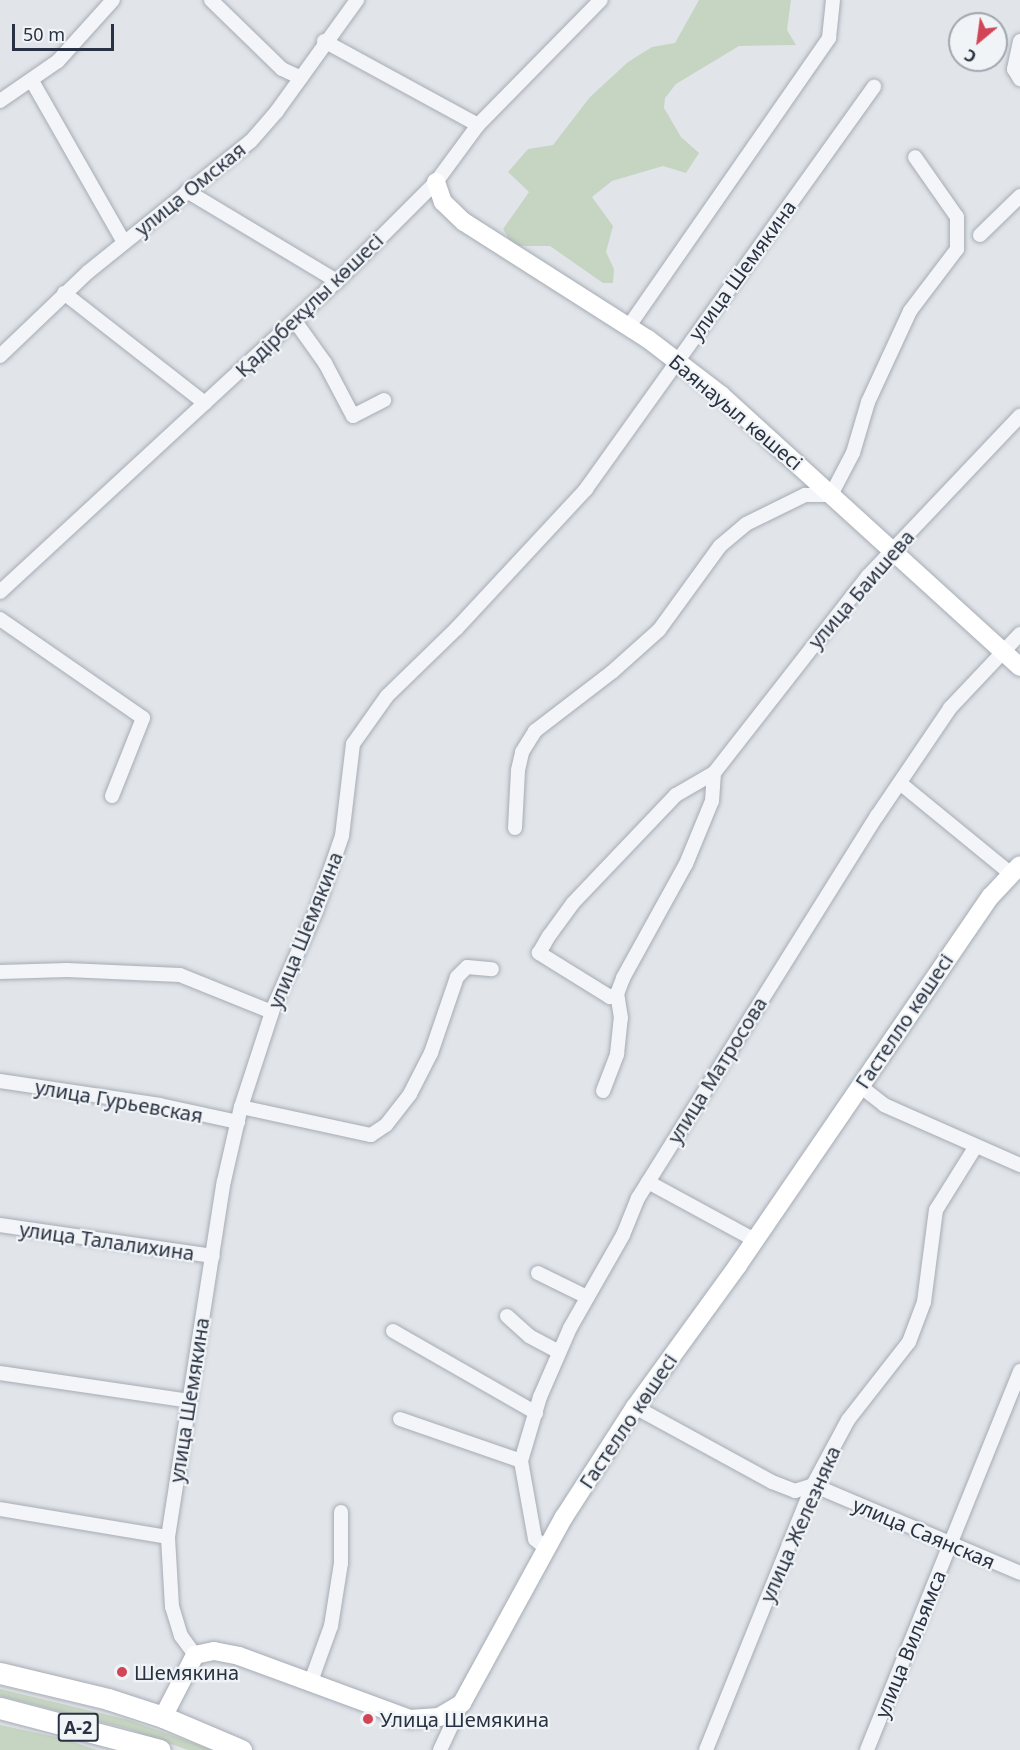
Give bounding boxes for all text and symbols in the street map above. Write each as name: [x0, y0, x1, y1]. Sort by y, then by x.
scale bar: [15, 12, 117, 50]
north arrow: [948, 12, 1008, 72]
text: 50 m: [23, 22, 65, 46]
text: С: [960, 44, 980, 68]
street label: улица Омская: [130, 137, 250, 241]
street label: улица Шемякина: [683, 195, 801, 345]
street label: Қадірбекұлы көшесі: [230, 228, 388, 382]
street label: Баянауыл көшесі: [664, 349, 808, 475]
street label: улица Баишева: [803, 525, 919, 653]
street label: улица Шемякина: [263, 848, 347, 1012]
street label: Гастелло көшесі: [850, 949, 958, 1093]
street label: улица Матросова: [662, 992, 772, 1148]
street label: улица Гурьевская: [33, 1074, 205, 1128]
street label: улица Талалихина: [18, 1217, 196, 1265]
street label: улица Шемякина: [164, 1316, 214, 1484]
street label: Гастелло көшесі: [574, 1349, 682, 1493]
street label: улица Железняка: [755, 1442, 845, 1606]
street label: улица Саянская: [849, 1492, 999, 1574]
street label: улица Вильямса: [869, 1567, 951, 1721]
place label: Шемякина: [134, 1660, 239, 1684]
marker: Шемякина: [115, 1665, 129, 1679]
place label: Улица Шемякина: [380, 1707, 549, 1731]
road number: A-2: [57, 1712, 99, 1742]
marker: Улица Шемякина: [361, 1712, 375, 1726]

